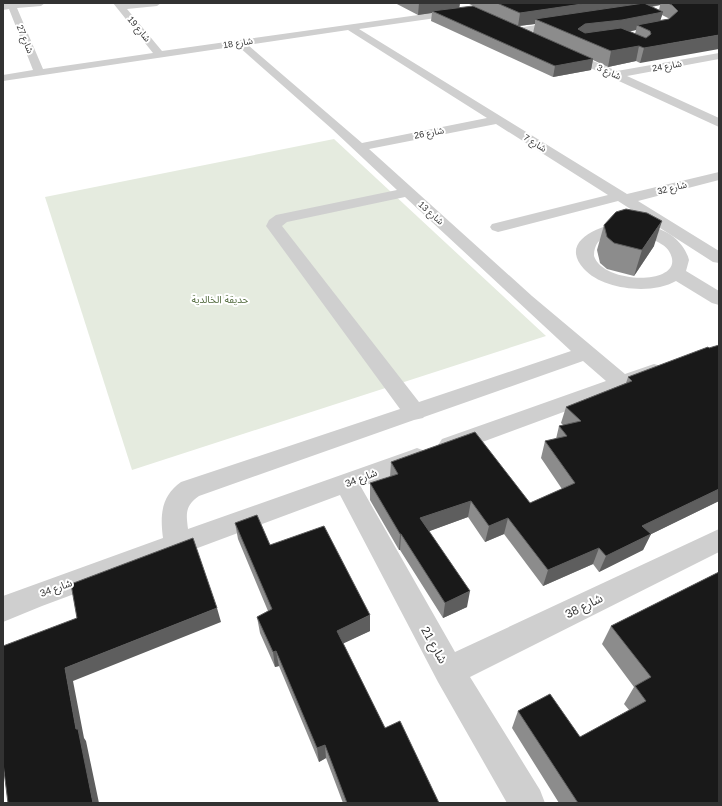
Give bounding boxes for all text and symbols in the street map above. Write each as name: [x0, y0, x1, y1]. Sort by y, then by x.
street label: شارع 19: [124, 14, 152, 45]
street label: شارع 27: [13, 23, 35, 56]
street label: شارع 18: [222, 36, 254, 52]
street label: شارع 24: [651, 58, 683, 76]
street label: شارع 3: [595, 62, 622, 83]
street label: شارع 26: [413, 125, 445, 143]
street label: شارع 7: [521, 132, 548, 156]
street label: شارع 32: [656, 180, 688, 198]
street label: شارع 13: [415, 199, 446, 228]
park label: حديقة الخالدية: [192, 294, 249, 305]
street label: شارع 34: [343, 467, 379, 491]
street label: شارع 34: [38, 577, 74, 601]
street label: شارع 38: [563, 591, 606, 623]
street label: شارع 21: [416, 624, 450, 667]

